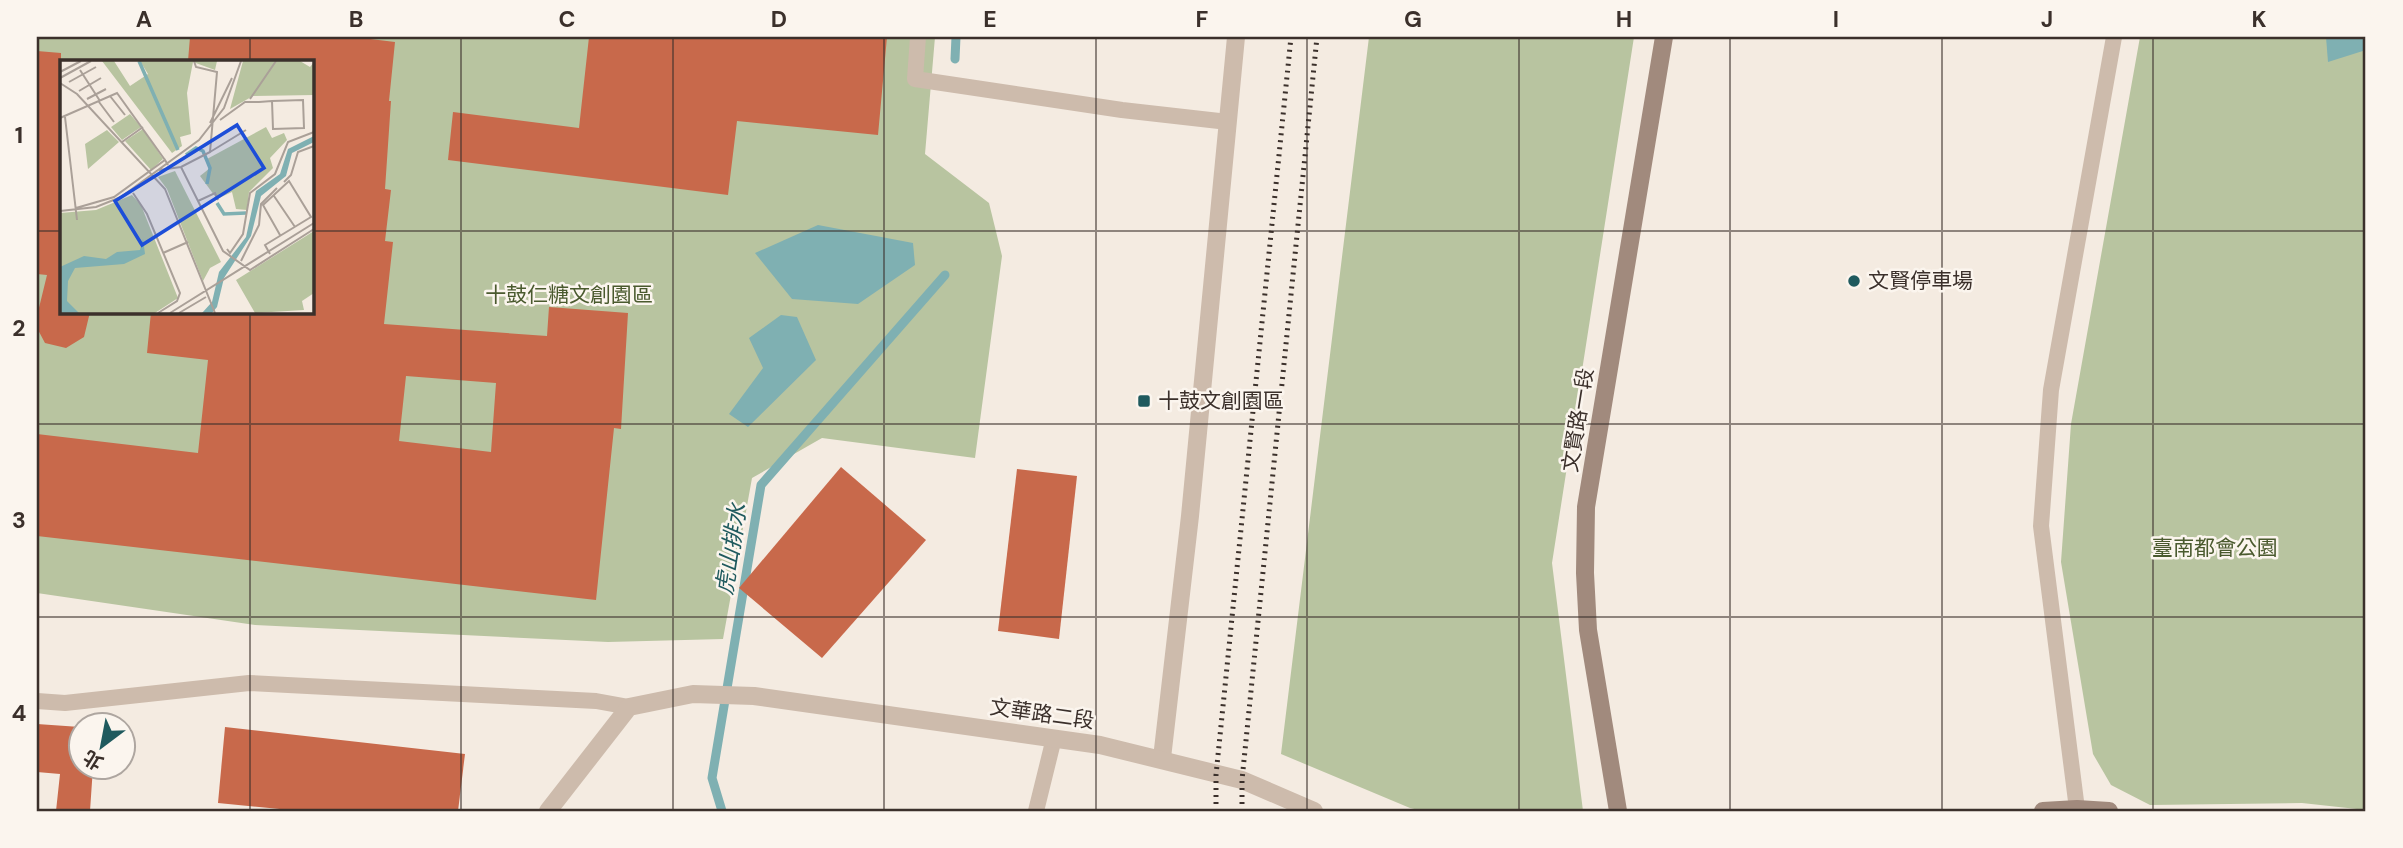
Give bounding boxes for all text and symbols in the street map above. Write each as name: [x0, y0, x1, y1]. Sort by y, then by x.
text: A: [136, 4, 152, 34]
text: B: [349, 4, 363, 34]
text: C: [559, 4, 575, 34]
text: D: [771, 4, 787, 34]
text: E: [983, 4, 997, 34]
text: F: [1196, 4, 1209, 34]
text: G: [1404, 4, 1422, 34]
text: H: [1616, 4, 1632, 34]
text: I: [1833, 4, 1839, 34]
text: J: [2041, 4, 2053, 34]
text: K: [2251, 4, 2267, 34]
inset map: [60, 60, 313, 313]
text: 1: [15, 120, 23, 150]
place label: 文賢停車場: [1868, 267, 1973, 295]
marker: 文賢停車場: [1846, 273, 1862, 289]
park label: 十鼓仁糖文創園區: [485, 281, 653, 309]
text: 2: [12, 313, 26, 343]
street label: 文賢路一段: [1556, 366, 1600, 474]
place label: 十鼓文創園區: [1158, 387, 1284, 415]
marker: 十鼓文創園區: [1136, 393, 1152, 409]
water label: 虎山排水: [709, 500, 753, 597]
text: 3: [12, 505, 26, 535]
park label: 臺南都會公園: [2152, 534, 2278, 562]
street label: 文華路二段: [988, 693, 1096, 735]
text: 4: [12, 698, 27, 728]
north arrow: [66, 712, 136, 782]
text: 北: [79, 744, 108, 776]

